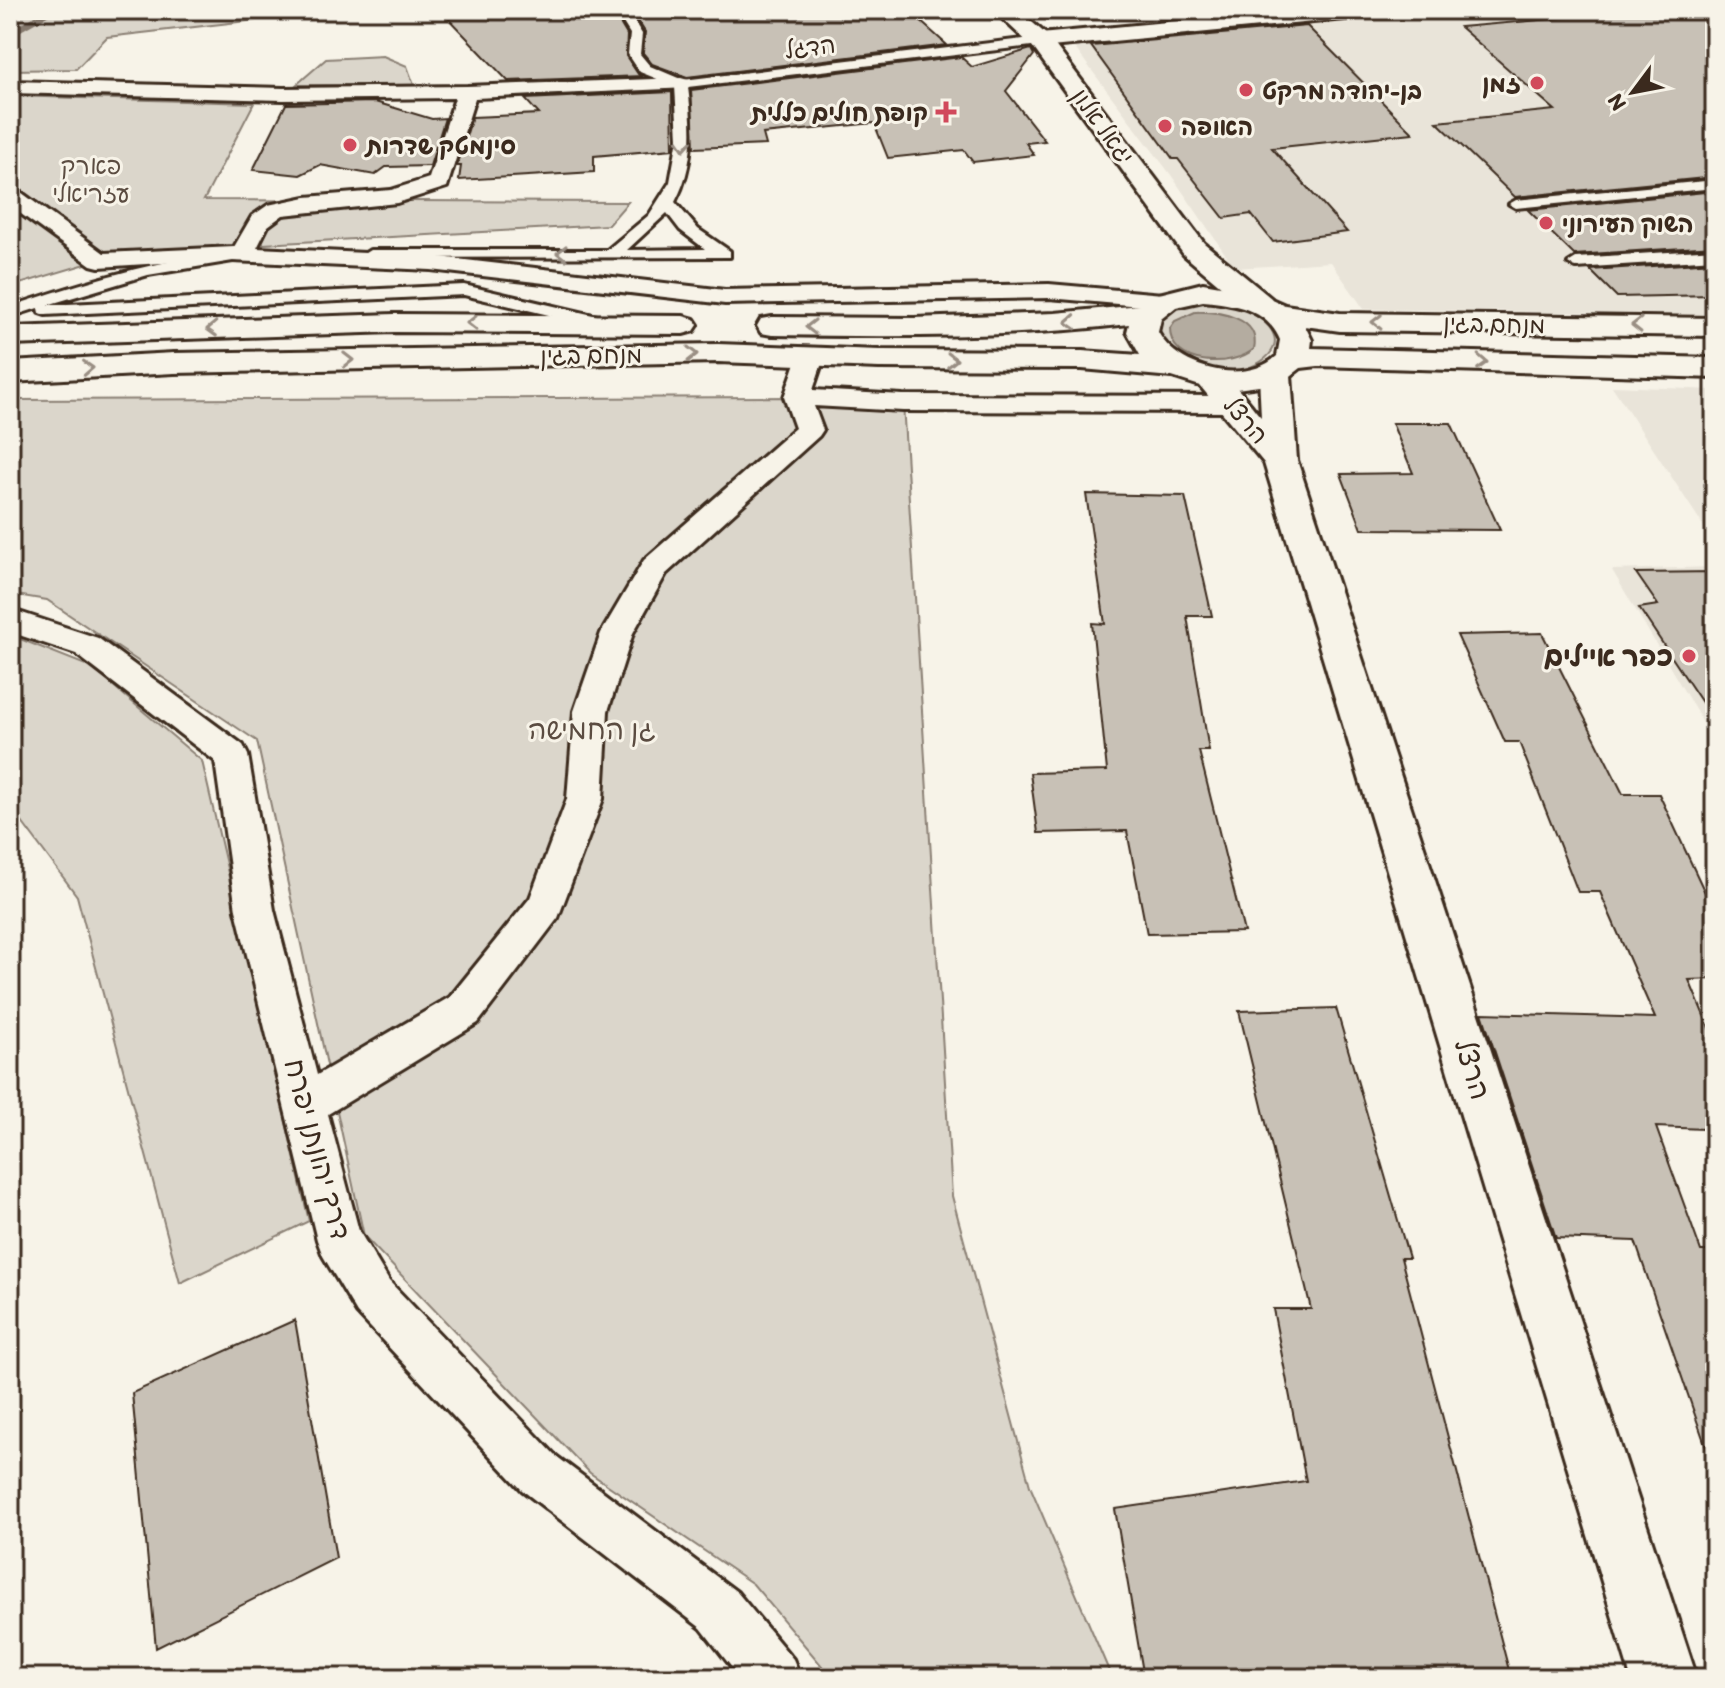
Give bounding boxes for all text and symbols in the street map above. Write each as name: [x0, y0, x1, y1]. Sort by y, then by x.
street label: הדגל: [783, 29, 837, 65]
north arrow: [1593, 52, 1673, 132]
place label: זמן: [1482, 69, 1521, 99]
marker: זמן: [1528, 74, 1546, 92]
place label: בן-יהודה מרקט: [1262, 76, 1422, 105]
marker: בן-יהודה מרקט: [1237, 81, 1255, 99]
street label: יגאל אלון: [1066, 82, 1140, 170]
text: N: [1601, 89, 1632, 116]
place label: קופת חולים כללית: [749, 98, 928, 128]
marker: קופת חולים כללית: [935, 101, 957, 123]
place label: האופה: [1181, 112, 1253, 141]
marker: האופה: [1156, 117, 1174, 135]
place label: סינמטק שדרות: [364, 131, 516, 160]
marker: סינמטק שדרות: [341, 136, 359, 154]
one-way arrow: [676, 139, 693, 152]
park label: פארק עזריאלי: [52, 151, 130, 208]
place label: השוק העירוני: [1562, 209, 1694, 239]
marker: השוק העירוני: [1537, 214, 1555, 232]
one-way arrow: [555, 244, 568, 262]
street label: מנחם בגין: [1443, 309, 1545, 339]
one-way arrow: [1064, 313, 1077, 330]
one-way arrow: [465, 314, 478, 332]
one-way arrow: [1370, 314, 1383, 331]
one-way arrow: [1630, 317, 1643, 334]
one-way arrow: [804, 318, 817, 336]
one-way arrow: [205, 321, 218, 338]
street label: מנחם בגין: [540, 340, 642, 370]
one-way arrow: [686, 345, 699, 362]
one-way arrow: [342, 351, 355, 369]
one-way arrow: [946, 351, 959, 369]
one-way arrow: [1476, 354, 1489, 371]
one-way arrow: [82, 360, 95, 377]
street label: הרצל: [1218, 390, 1274, 450]
place label: כפר איילים: [1544, 639, 1673, 673]
marker: כפר איילים: [1680, 647, 1698, 665]
park label: גן החמישה: [528, 712, 656, 747]
street label: הרצל: [1448, 1034, 1498, 1104]
street label: דרך יהונתן יפרח: [277, 1055, 359, 1244]

